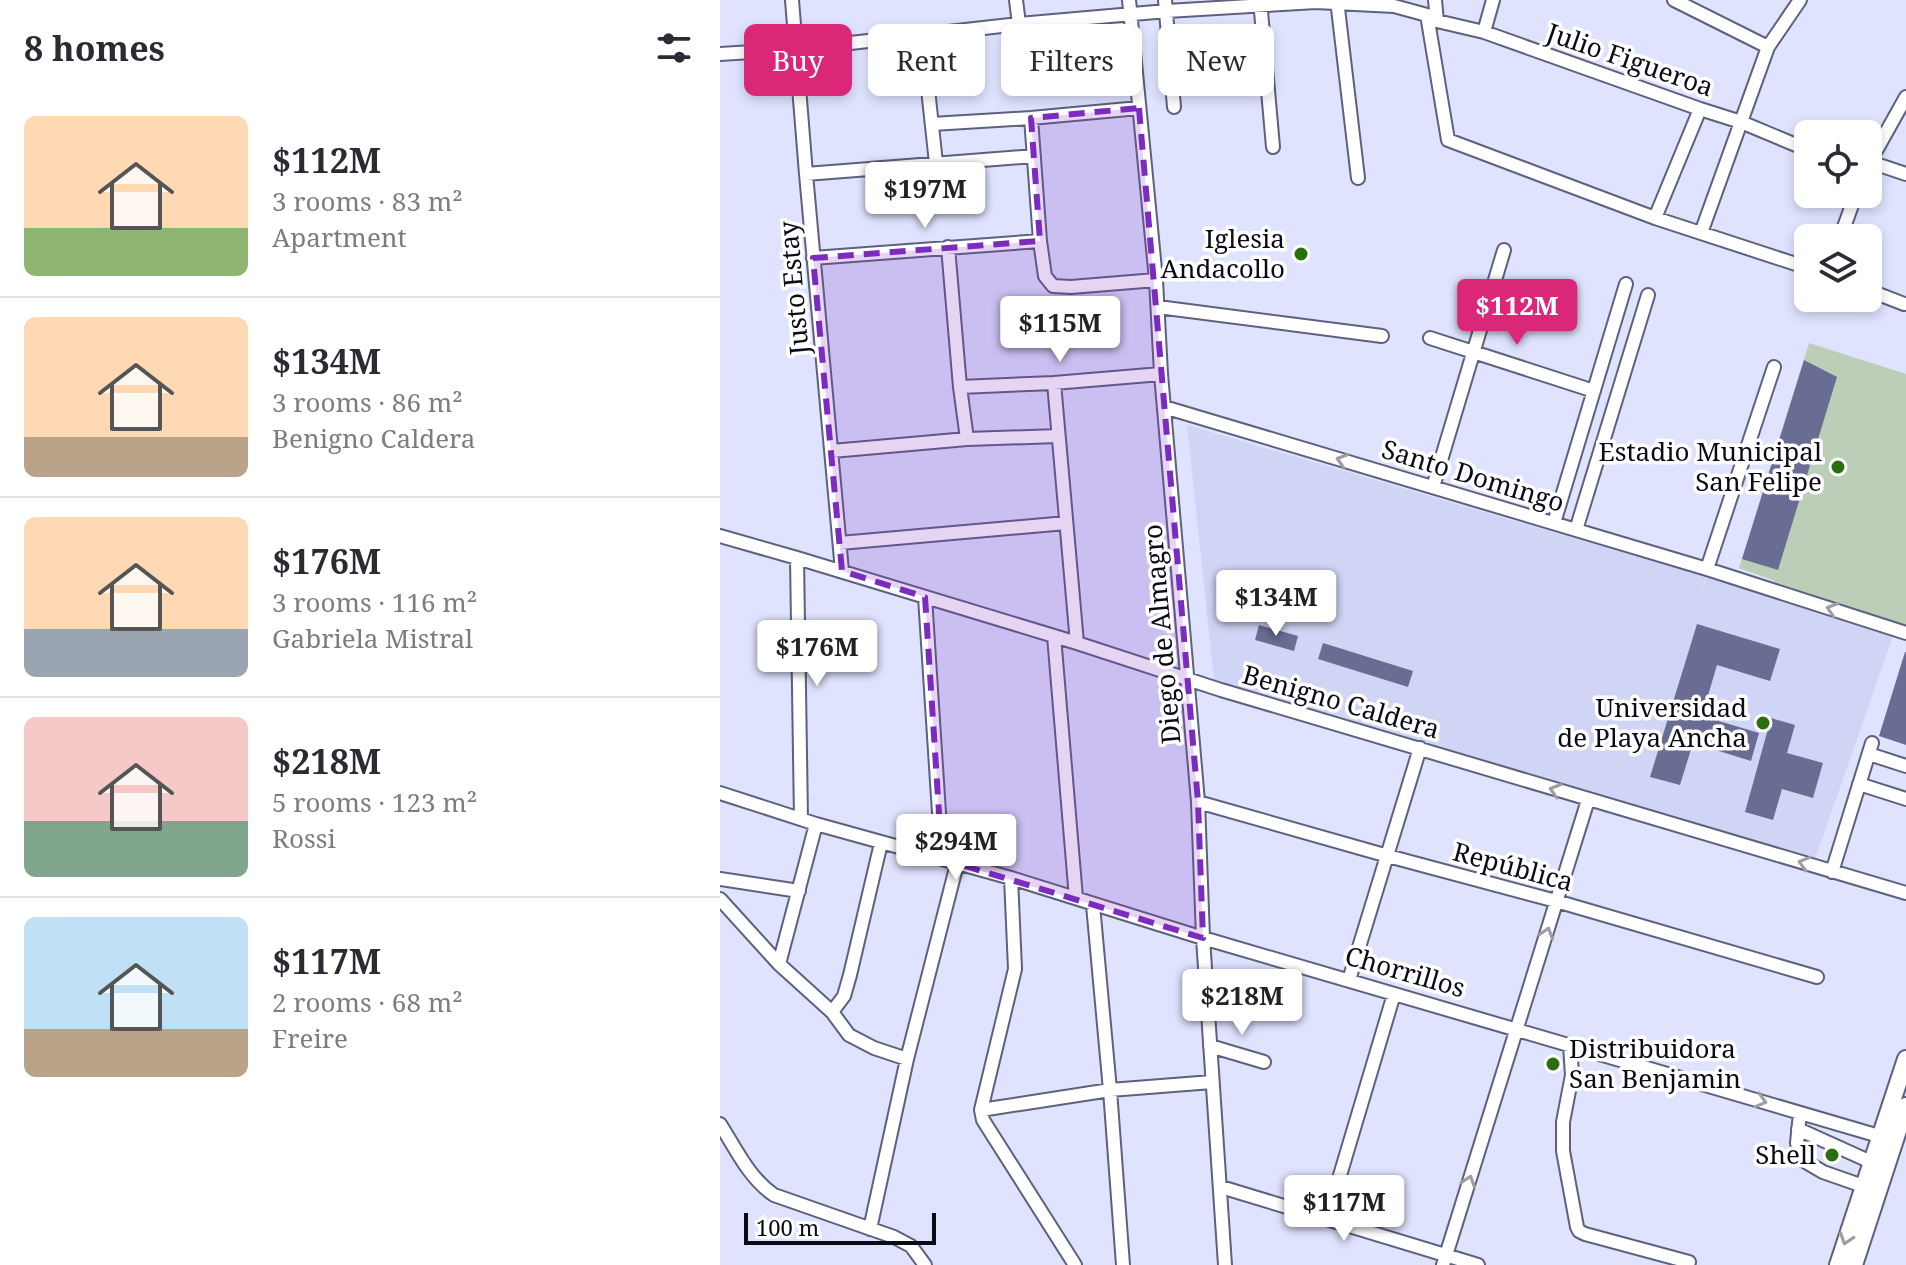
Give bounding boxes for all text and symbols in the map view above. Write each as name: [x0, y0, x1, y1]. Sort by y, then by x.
street label: Julio Figueroa: [1541, 13, 1718, 104]
chip: Buy: [744, 24, 852, 96]
chip: Rent: [868, 24, 985, 96]
chip: Filters: [1001, 24, 1142, 96]
chip: New: [1158, 24, 1274, 96]
text: 8 homes: [24, 25, 165, 71]
icon: filters: [652, 26, 696, 70]
map controls: [1794, 120, 1882, 312]
button: locate: [1794, 120, 1882, 208]
text: $112M: [272, 137, 381, 183]
icon: home: [88, 148, 184, 244]
pin: $197M: [869, 162, 981, 230]
text: $197M: [883, 170, 967, 206]
text: 3 rooms · 83 m²: [272, 183, 463, 219]
text: Apartment: [272, 219, 407, 255]
street label: Justo Estay: [769, 219, 817, 358]
place label: Iglesia Andacollo: [1160, 220, 1285, 286]
button: layers: [1794, 224, 1882, 312]
marker: Iglesia Andacollo: [1292, 245, 1310, 263]
pin: $112M: [1461, 279, 1573, 347]
text: $112M: [1475, 287, 1559, 323]
pin: $115M: [1004, 296, 1116, 364]
text: $115M: [1018, 304, 1102, 340]
text: $134M: [272, 338, 381, 384]
icon: home: [88, 349, 184, 445]
text: 3 rooms · 86 m²: [272, 384, 463, 420]
text: Benigno Caldera: [272, 420, 475, 456]
street label: Santo Domingo: [1378, 430, 1569, 520]
place label: Estadio Municipal San Felipe: [1598, 433, 1822, 499]
one-way arrow: [1336, 453, 1349, 469]
marker: Estadio Municipal San Felipe: [1829, 458, 1847, 476]
street label: Diego de Almagro: [1133, 523, 1189, 745]
text: $176M: [272, 538, 381, 584]
icon: home: [88, 549, 184, 645]
pin: $134M: [1220, 570, 1332, 638]
text: $134M: [1234, 578, 1318, 614]
text: 3 rooms · 116 m²: [272, 584, 477, 620]
one-way arrow: [1825, 602, 1839, 618]
text: Gabriela Mistral: [272, 620, 473, 656]
pin: $176M: [761, 620, 873, 688]
text: $176M: [775, 628, 859, 664]
street label: Benigno Caldera: [1239, 656, 1444, 746]
place label: Universidad de Playa Ancha: [1557, 689, 1747, 755]
marker: Universidad de Playa Ancha: [1754, 714, 1772, 732]
text: $218M: [272, 738, 381, 784]
icon: home: [88, 749, 184, 845]
one-way arrow: [1549, 783, 1562, 799]
text: 5 rooms · 123 m²: [272, 784, 477, 820]
pin: $294M: [900, 814, 1012, 882]
text: Rossi: [272, 820, 336, 856]
text: $294M: [914, 822, 998, 858]
street label: República: [1449, 833, 1577, 899]
one-way arrow: [1798, 856, 1812, 872]
one-way arrow: [1538, 926, 1554, 940]
street label: Chorrillos: [1341, 937, 1469, 1005]
text: $117M: [272, 938, 381, 984]
icon: home: [88, 949, 184, 1045]
pin: $218M: [1186, 969, 1298, 1037]
text: $218M: [1200, 977, 1284, 1013]
text: 2 rooms · 68 m²: [272, 984, 463, 1020]
text: Freire: [272, 1020, 348, 1056]
place label: Distribuidora San Benjamin: [1569, 1030, 1741, 1096]
marker: Distribuidora San Benjamin: [1544, 1055, 1562, 1073]
one-way arrow: [1754, 1092, 1768, 1108]
place label: Shell: [1755, 1136, 1816, 1172]
marker: Shell: [1823, 1146, 1841, 1164]
one-way arrow: [1460, 1174, 1476, 1188]
pin: $117M: [1288, 1175, 1400, 1243]
text: $117M: [1302, 1183, 1386, 1219]
scale bar: [744, 1209, 936, 1245]
text: 100 m: [756, 1212, 819, 1242]
one-way arrow: [1839, 1231, 1855, 1245]

